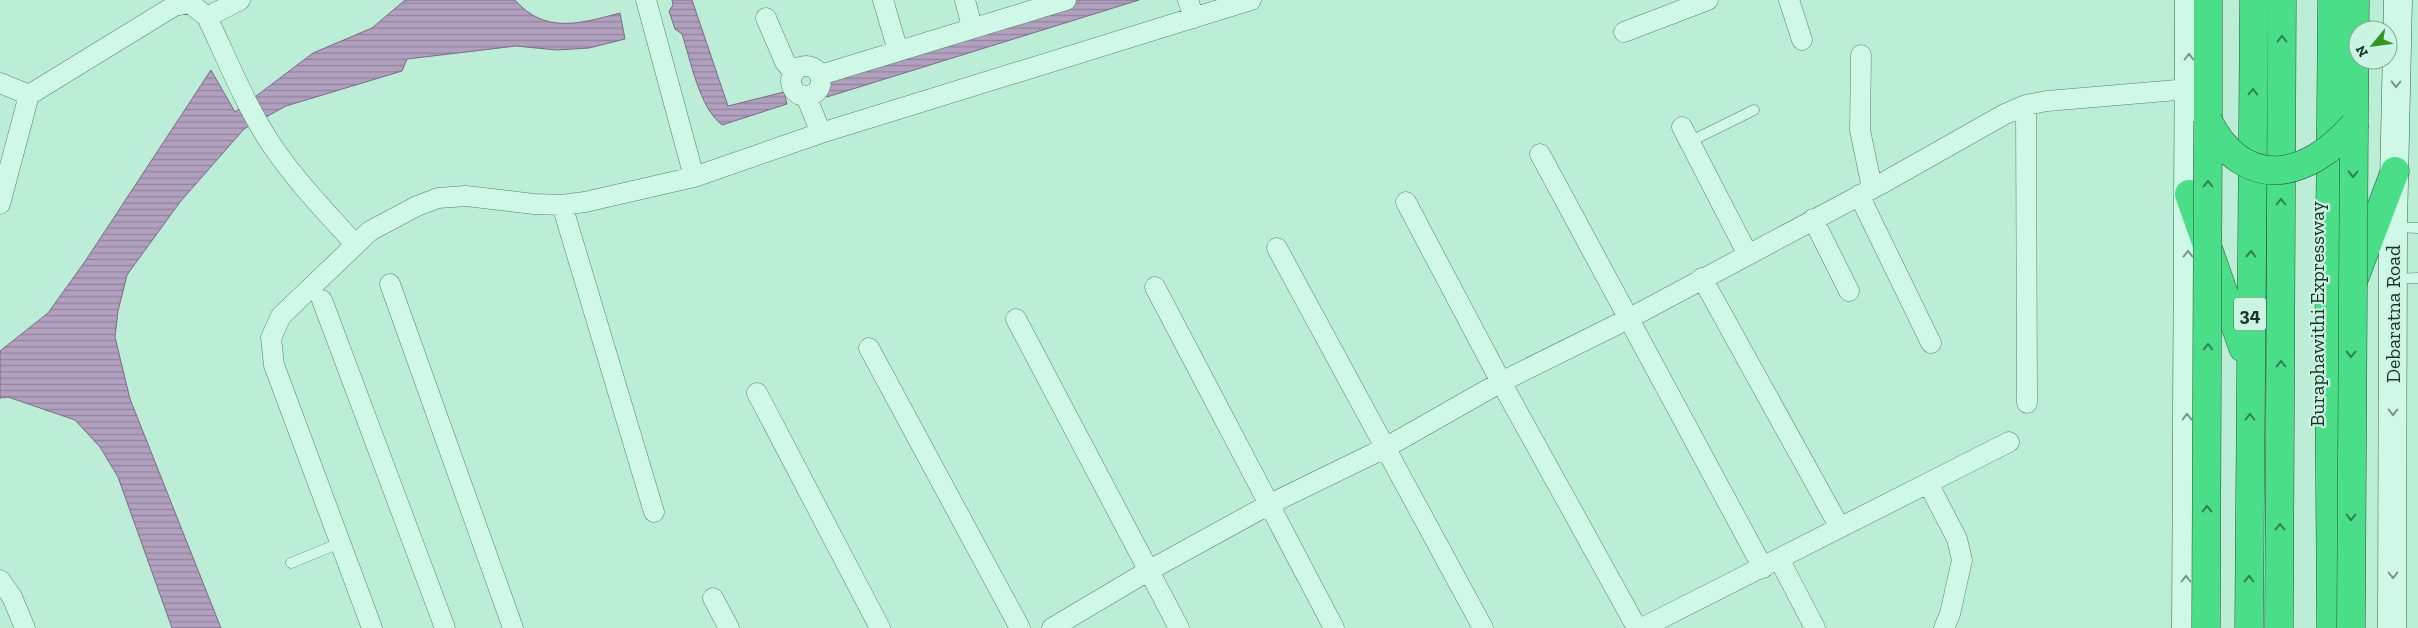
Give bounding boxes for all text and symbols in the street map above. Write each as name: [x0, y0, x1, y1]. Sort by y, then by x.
north arrow: [2348, 20, 2398, 70]
one-way arrow: [2277, 35, 2287, 43]
text: N: [2352, 42, 2372, 60]
one-way arrow: [2184, 53, 2194, 60]
one-way arrow: [2391, 80, 2401, 88]
one-way arrow: [2248, 88, 2258, 96]
one-way arrow: [2348, 170, 2358, 178]
one-way arrow: [2203, 180, 2213, 188]
one-way arrow: [2276, 198, 2286, 206]
street label: Buraphawithi Expressway: [2305, 200, 2329, 427]
street label: Debaratna Road: [2381, 245, 2405, 383]
one-way arrow: [2183, 250, 2193, 258]
one-way arrow: [2246, 250, 2256, 258]
road number: 34: [2234, 298, 2266, 330]
one-way arrow: [2203, 343, 2213, 350]
one-way arrow: [2346, 350, 2356, 358]
one-way arrow: [2275, 360, 2286, 368]
one-way arrow: [2388, 408, 2398, 416]
one-way arrow: [2182, 413, 2192, 420]
one-way arrow: [2245, 413, 2255, 420]
one-way arrow: [2202, 505, 2212, 513]
one-way arrow: [2346, 513, 2356, 521]
one-way arrow: [2275, 523, 2285, 530]
one-way arrow: [2388, 571, 2398, 579]
one-way arrow: [2181, 575, 2191, 583]
one-way arrow: [2244, 575, 2254, 583]

